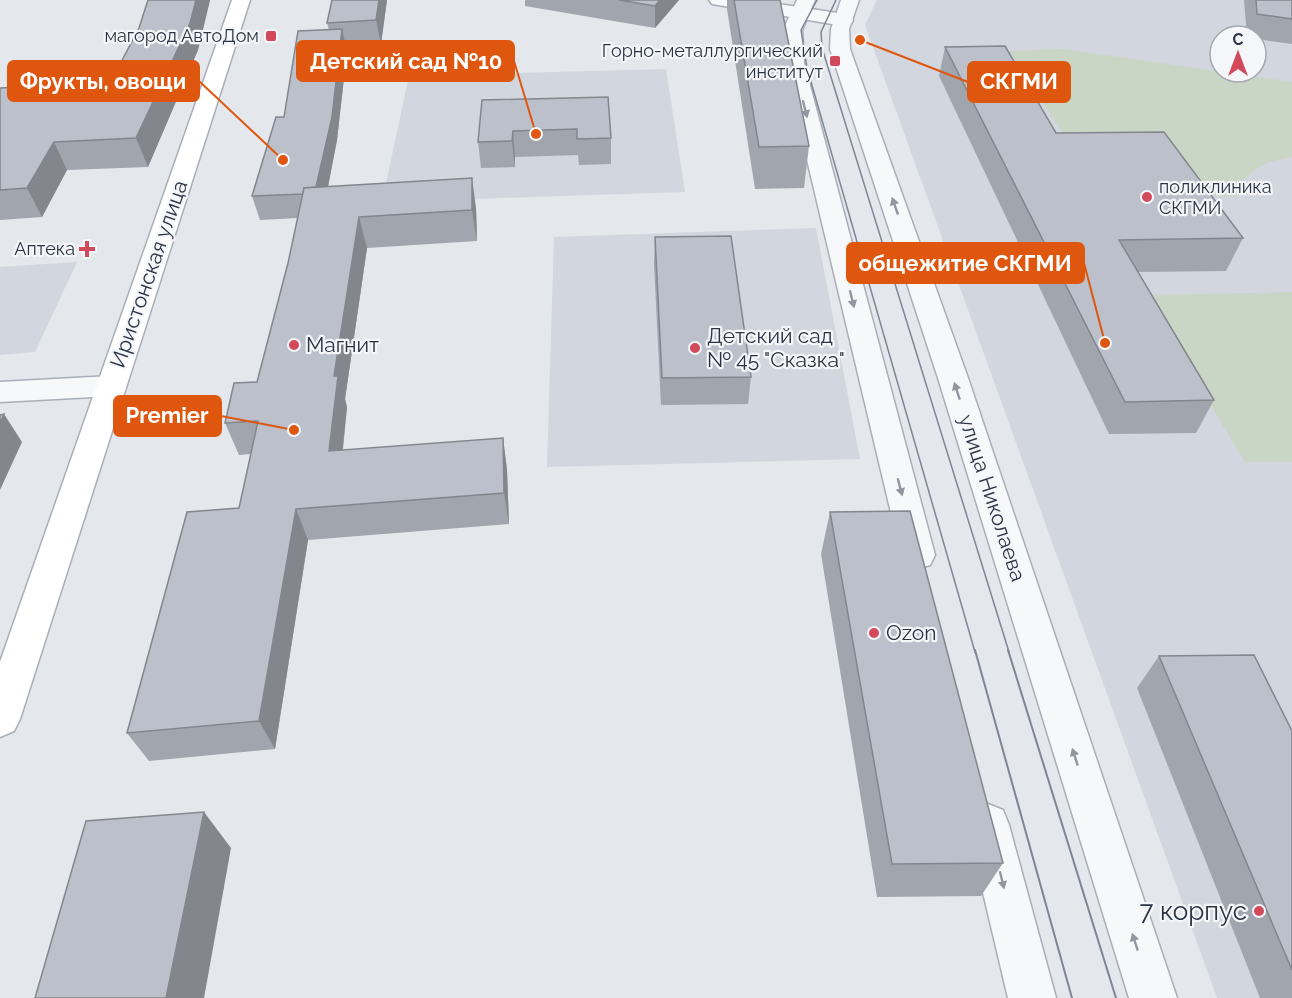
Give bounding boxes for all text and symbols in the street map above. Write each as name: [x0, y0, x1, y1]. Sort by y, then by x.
north arrow: [1208, 24, 1268, 84]
place label: магород АвтоДом: [104, 25, 259, 46]
marker: магород АвтоДом: [264, 29, 278, 43]
text: С: [1233, 30, 1244, 49]
place label: Горно-металлургический институт: [602, 40, 823, 82]
callout: Детский сад №10: [297, 41, 514, 81]
text: Детский сад №10: [310, 48, 502, 74]
marker: Горно-металлургический институт: [828, 54, 842, 68]
callout: Фрукты, овощи: [8, 61, 199, 101]
callout: СКГМИ: [968, 62, 1070, 102]
text: Фрукты, овощи: [20, 68, 186, 94]
text: СКГМИ: [980, 68, 1058, 94]
one-way arrow: [801, 100, 811, 118]
place label: поликлиника СКГМИ: [1159, 176, 1271, 218]
street label: Иристонская улица: [105, 177, 192, 371]
marker: поликлиника СКГМИ: [1140, 190, 1154, 204]
one-way arrow: [889, 197, 899, 215]
place label: Аптека: [14, 238, 75, 259]
marker: Аптека: [80, 242, 94, 256]
callout: общежитие СКГМИ: [847, 243, 1084, 283]
text: общежитие СКГМИ: [858, 250, 1072, 276]
one-way arrow: [848, 289, 858, 308]
place label: Детский сад № 45 "Сказка": [707, 323, 845, 372]
place label: Магнит: [306, 332, 379, 357]
marker: Магнит: [287, 338, 301, 352]
marker: Детский сад № 45 "Сказка": [688, 341, 702, 355]
one-way arrow: [952, 382, 961, 400]
callout: Premier: [114, 396, 221, 436]
text: Premier: [125, 402, 209, 428]
street label: улица Николаева: [954, 411, 1031, 584]
one-way arrow: [896, 478, 906, 497]
place label: Ozon: [886, 620, 937, 645]
marker: Ozon: [867, 626, 881, 640]
one-way arrow: [1070, 748, 1079, 766]
one-way arrow: [997, 870, 1007, 889]
place label: 7 корпус: [1139, 896, 1247, 926]
marker: 7 корпус: [1252, 904, 1266, 918]
one-way arrow: [1129, 933, 1139, 951]

